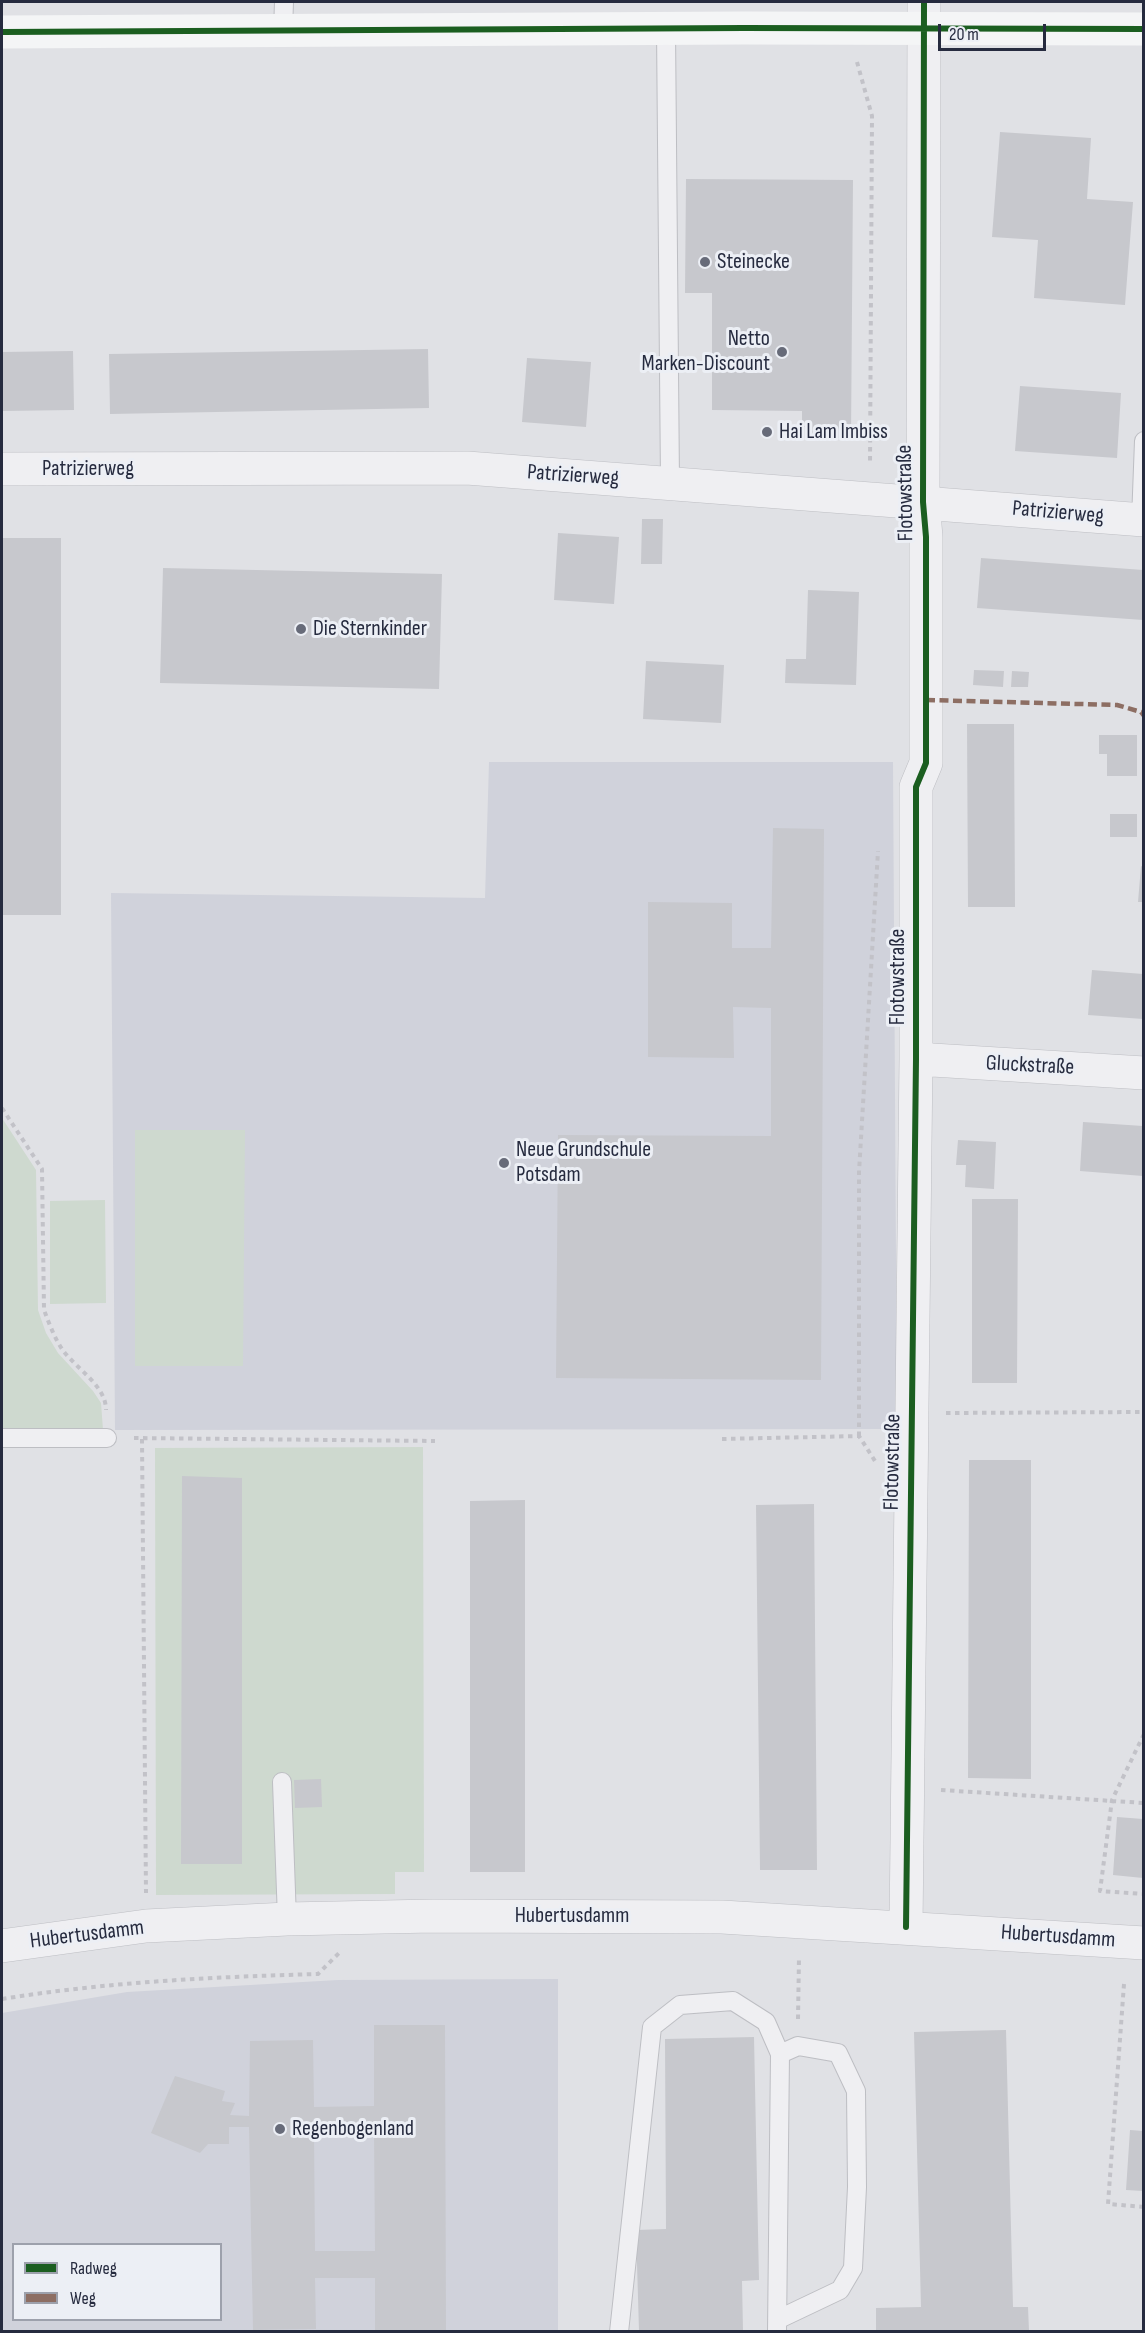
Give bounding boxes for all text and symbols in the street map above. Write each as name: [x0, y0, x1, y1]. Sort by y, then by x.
scale bar: [941, 12, 1049, 50]
text: 20 m: [949, 24, 979, 45]
place label: Steinecke: [717, 249, 790, 275]
marker: Steinecke: [698, 255, 712, 269]
place label: Netto Marken-Discount: [642, 326, 770, 378]
marker: Netto Marken-Discount: [775, 345, 789, 359]
place label: Hai Lam Imbiss: [779, 419, 888, 445]
marker: Hai Lam Imbiss: [760, 425, 774, 439]
street label: Flotowstraße: [892, 444, 920, 542]
street label: Patrizierweg: [42, 456, 134, 482]
street label: Patrizierweg: [526, 460, 620, 492]
street label: Patrizierweg: [1011, 496, 1105, 530]
place label: Die Sternkinder: [313, 616, 427, 642]
marker: Die Sternkinder: [294, 622, 308, 636]
street label: Flotowstraße: [885, 929, 911, 1025]
street label: Gluckstraße: [985, 1051, 1075, 1081]
place label: Neue Grundschule Potsdam: [516, 1137, 651, 1188]
marker: Neue Grundschule Potsdam: [497, 1156, 511, 1170]
street label: Flotowstraße: [879, 1413, 907, 1511]
street label: Hubertusdamm: [515, 1903, 629, 1929]
street label: Hubertusdamm: [29, 1915, 145, 1955]
street label: Hubertusdamm: [1000, 1920, 1116, 1954]
place label: Regenbogenland: [292, 2116, 414, 2142]
marker: Regenbogenland: [273, 2122, 287, 2136]
legend: [12, 2243, 222, 2321]
text: Radweg: [70, 2258, 117, 2279]
text: Weg: [70, 2288, 96, 2309]

